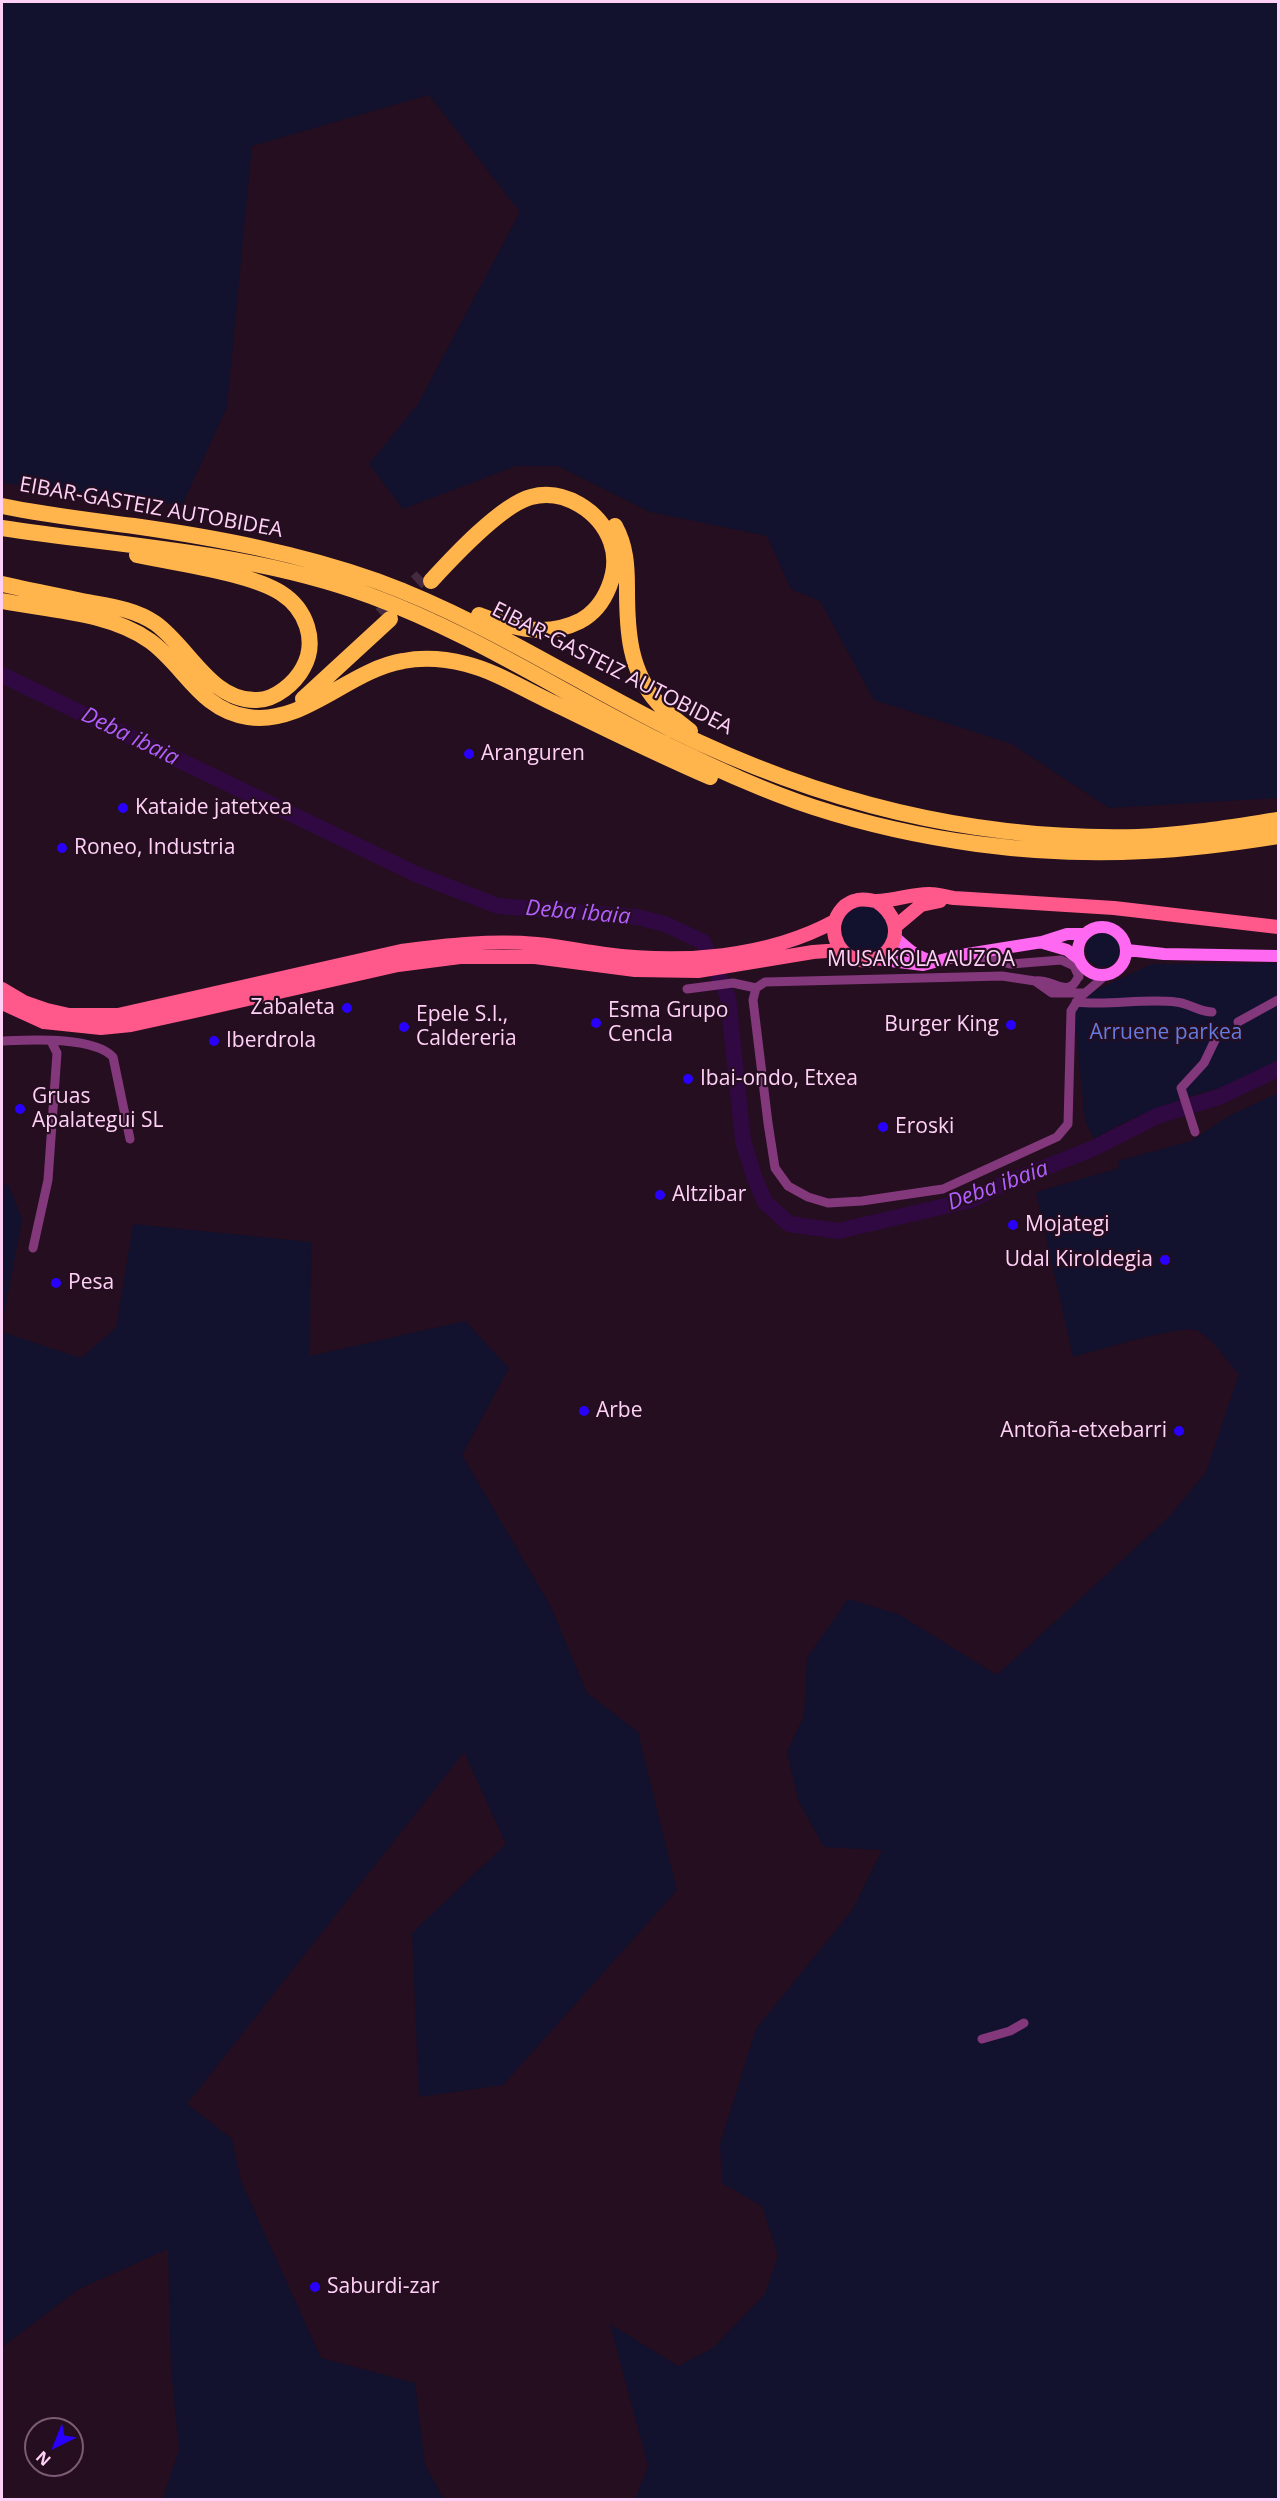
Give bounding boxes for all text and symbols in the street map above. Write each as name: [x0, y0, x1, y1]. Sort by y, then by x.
street label: EIBAR-GASTEIZ AUTOBIDEA: [17, 472, 285, 544]
street label: EIBAR-GASTEIZ AUTOBIDEA: [487, 597, 737, 741]
water label: Deba ibaia: [77, 702, 183, 772]
place label: Aranguren: [481, 741, 585, 767]
marker: Aranguren: [462, 747, 476, 761]
place label: Kataide jatetxea: [135, 795, 292, 821]
marker: Kataide jatetxea: [116, 801, 130, 815]
place label: Roneo, Industria: [74, 835, 235, 861]
marker: Roneo, Industria: [55, 841, 69, 855]
water label: Deba ibaia: [524, 895, 632, 931]
street label: MUSAKOLA AUZOA: [827, 947, 1015, 973]
place label: Zabaleta: [251, 995, 335, 1021]
place label: Esma Grupo Cencla: [608, 998, 728, 1048]
marker: Zabaleta: [340, 1001, 354, 1015]
place label: Epele S.l., Caldereria: [416, 1002, 517, 1052]
place label: Burger King: [884, 1012, 999, 1038]
marker: Esma Grupo Cencla: [589, 1016, 603, 1030]
marker: Burger King: [1004, 1018, 1018, 1032]
marker: Epele S.l., Caldereria: [397, 1020, 411, 1034]
park label: Arruene parkea: [1090, 1020, 1242, 1046]
place label: Iberdrola: [226, 1028, 316, 1054]
marker: Iberdrola: [207, 1034, 221, 1048]
place label: Ibai-ondo, Etxea: [700, 1066, 858, 1092]
marker: Ibai-ondo, Etxea: [681, 1072, 695, 1086]
place label: Gruas Apalategui SL: [32, 1084, 164, 1134]
marker: Gruas Apalategui SL: [13, 1102, 27, 1116]
place label: Eroski: [895, 1114, 954, 1140]
marker: Eroski: [876, 1120, 890, 1134]
water label: Deba ibaia: [944, 1156, 1052, 1216]
place label: Altzibar: [672, 1182, 746, 1208]
marker: Altzibar: [653, 1188, 667, 1202]
place label: Mojategi: [1025, 1212, 1109, 1238]
marker: Mojategi: [1006, 1218, 1020, 1232]
place label: Udal Kiroldegia: [1005, 1247, 1153, 1273]
marker: Udal Kiroldegia: [1158, 1253, 1172, 1267]
place label: Pesa: [68, 1270, 114, 1296]
marker: Pesa: [49, 1276, 63, 1290]
place label: Arbe: [596, 1398, 643, 1424]
marker: Arbe: [577, 1404, 591, 1418]
place label: Antoña-etxebarri: [1000, 1418, 1167, 1444]
marker: Antoña-etxebarri: [1172, 1424, 1186, 1438]
place label: Saburdi-zar: [327, 2274, 439, 2300]
marker: Saburdi-zar: [308, 2280, 322, 2294]
north arrow: [24, 2417, 84, 2477]
text: N: [31, 2446, 55, 2471]

